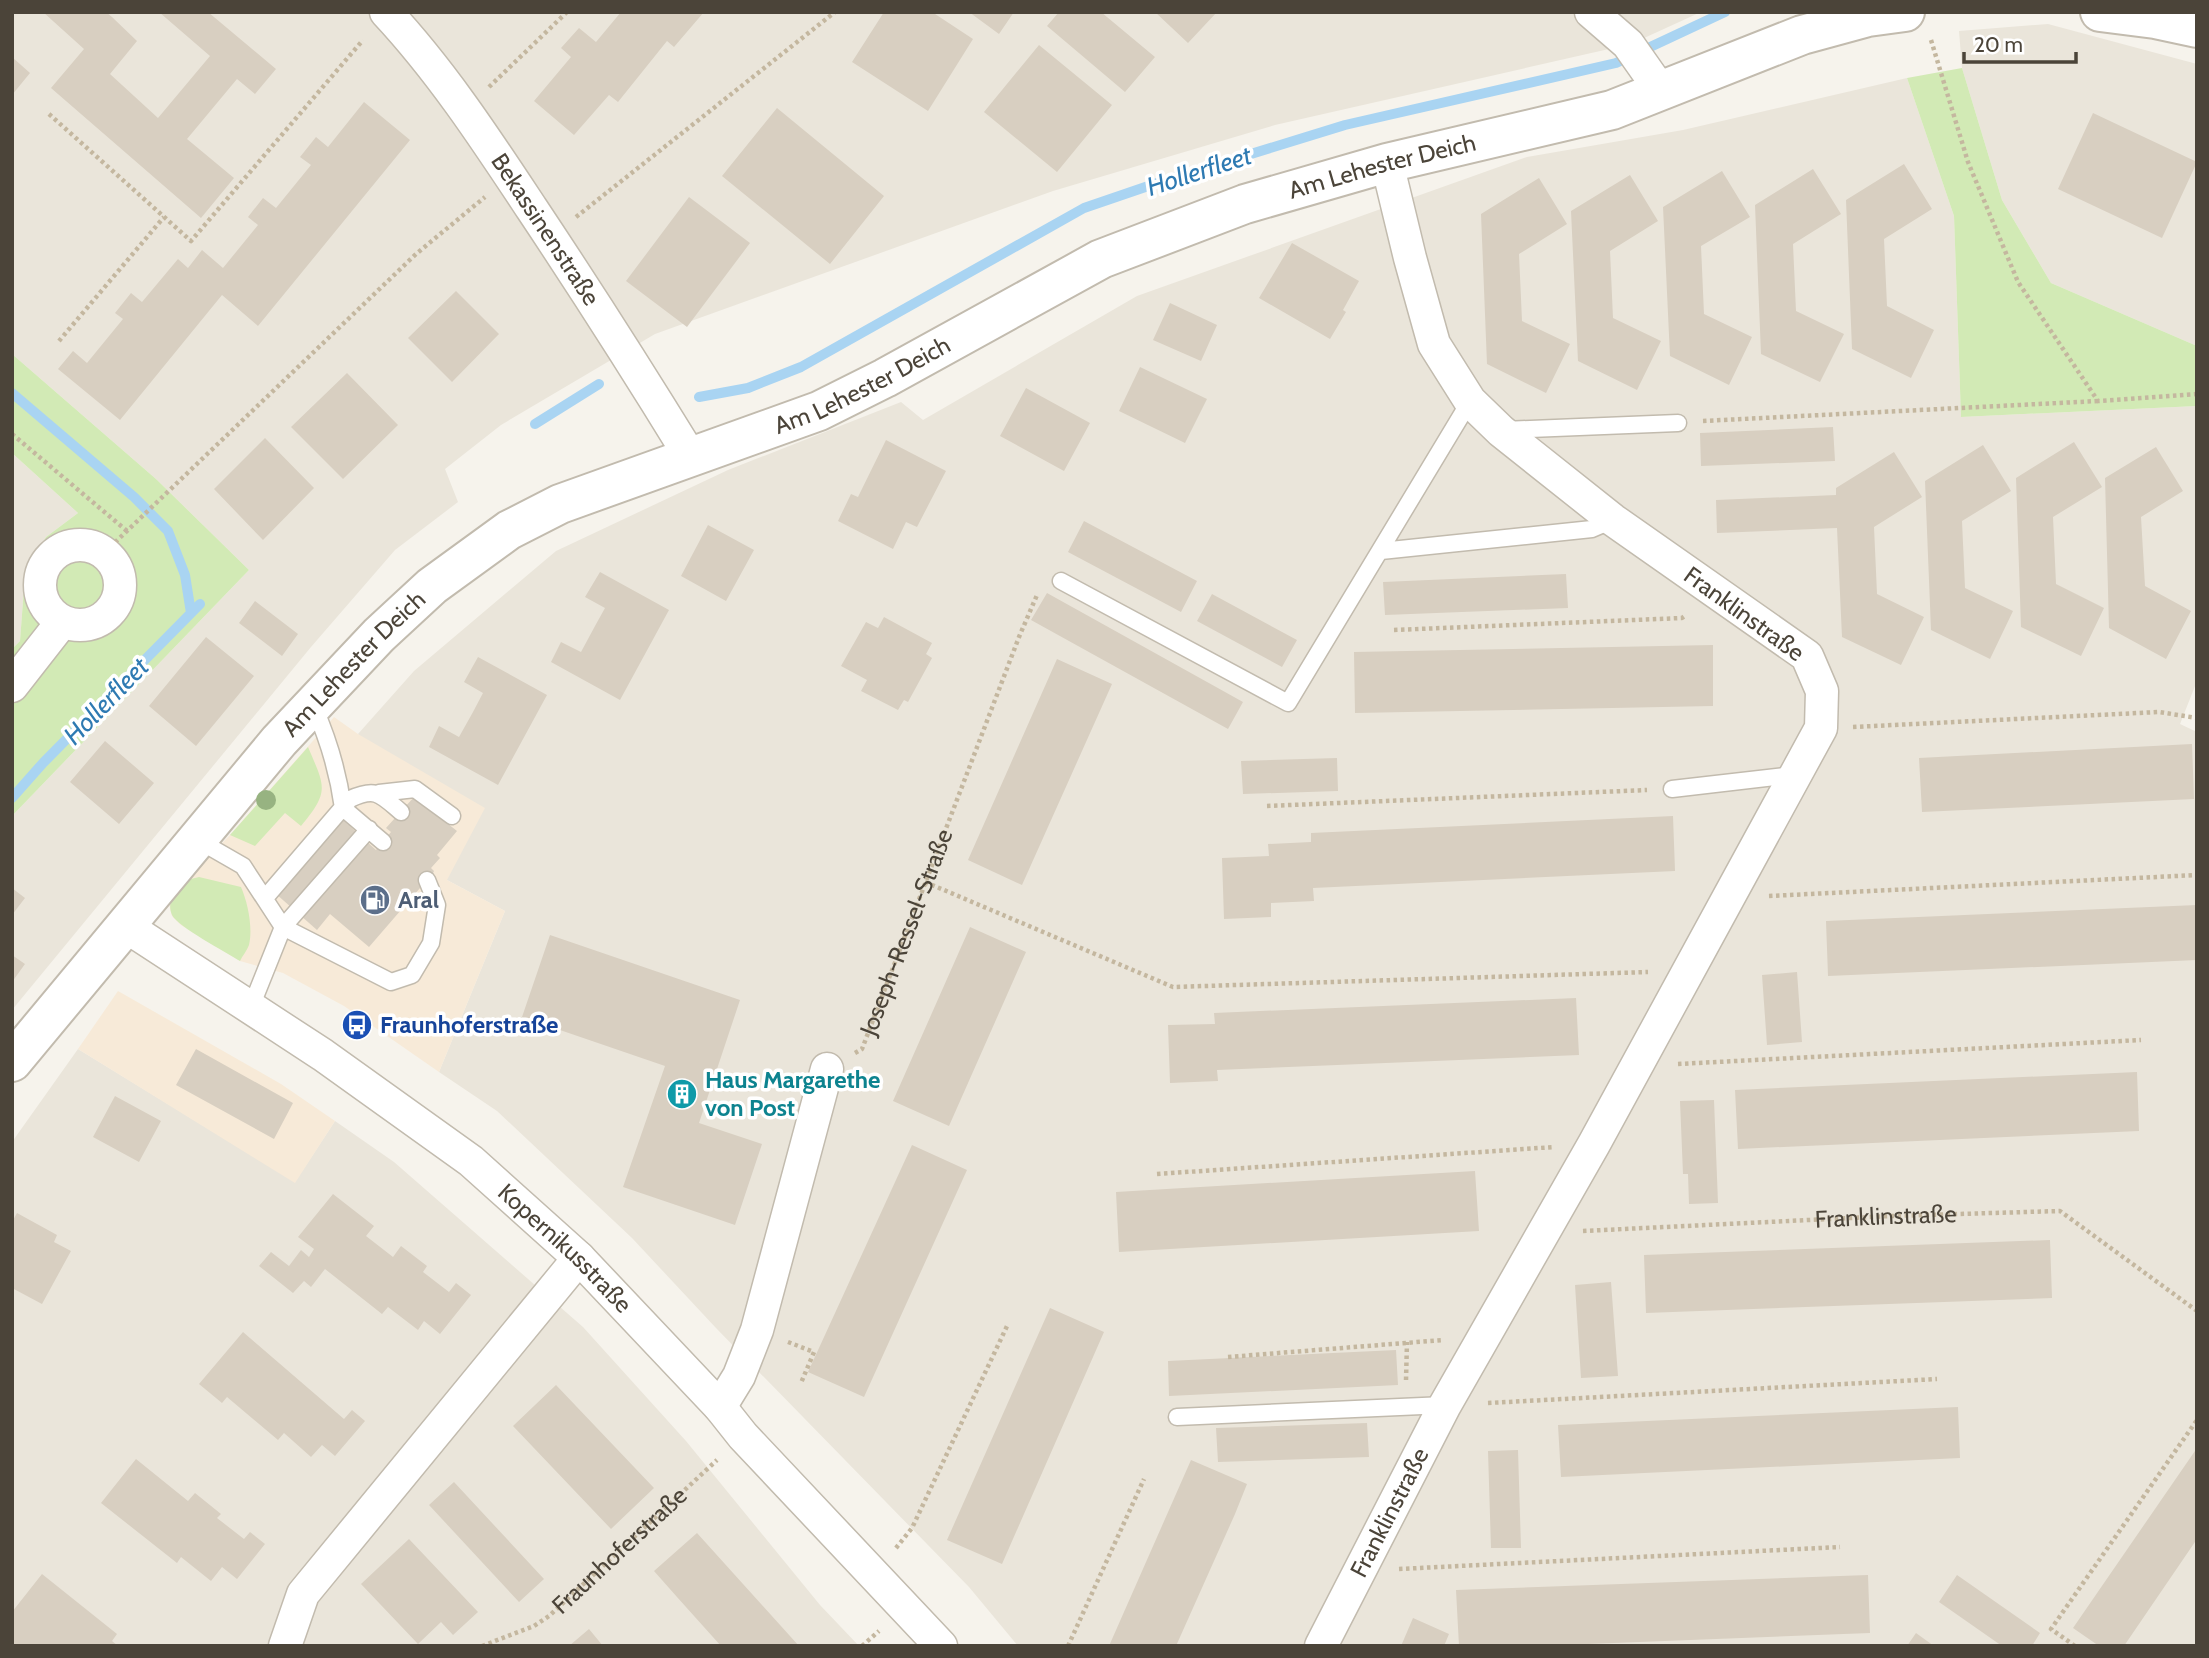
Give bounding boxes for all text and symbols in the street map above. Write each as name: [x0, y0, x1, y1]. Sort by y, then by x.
scale bar: [1964, 21, 2076, 65]
text: 20 m: [1974, 32, 2023, 57]
street label: Am Lehester Deich: [1285, 128, 1479, 205]
water label: Hollerfleet: [1143, 139, 1257, 203]
street label: Bekassinenstraße: [485, 148, 606, 311]
street label: Am Lehester Deich: [770, 330, 955, 440]
street label: Franklinstraße: [1678, 560, 1810, 667]
street label: Am Lehester Deich: [276, 585, 431, 742]
water label: Hollerfleet: [57, 650, 156, 751]
street label: Joseph-Ressel-Straße: [853, 825, 958, 1040]
fuel station icon: Aral: [358, 883, 392, 917]
place label: Aral: [398, 885, 439, 914]
bus stop icon: Fraunhoferstraße: [340, 1008, 374, 1042]
place label: Fraunhoferstraße: [380, 1010, 558, 1039]
place label: Haus Margarethe von Post: [705, 1065, 880, 1122]
building icon: Haus Margarethe von Post: [665, 1077, 699, 1111]
street label: Kopernikusstraße: [492, 1177, 638, 1319]
street label: Franklinstraße: [1814, 1199, 1957, 1234]
street label: Franklinstraße: [1344, 1443, 1435, 1582]
street label: Fraunhoferstraße: [546, 1481, 693, 1620]

